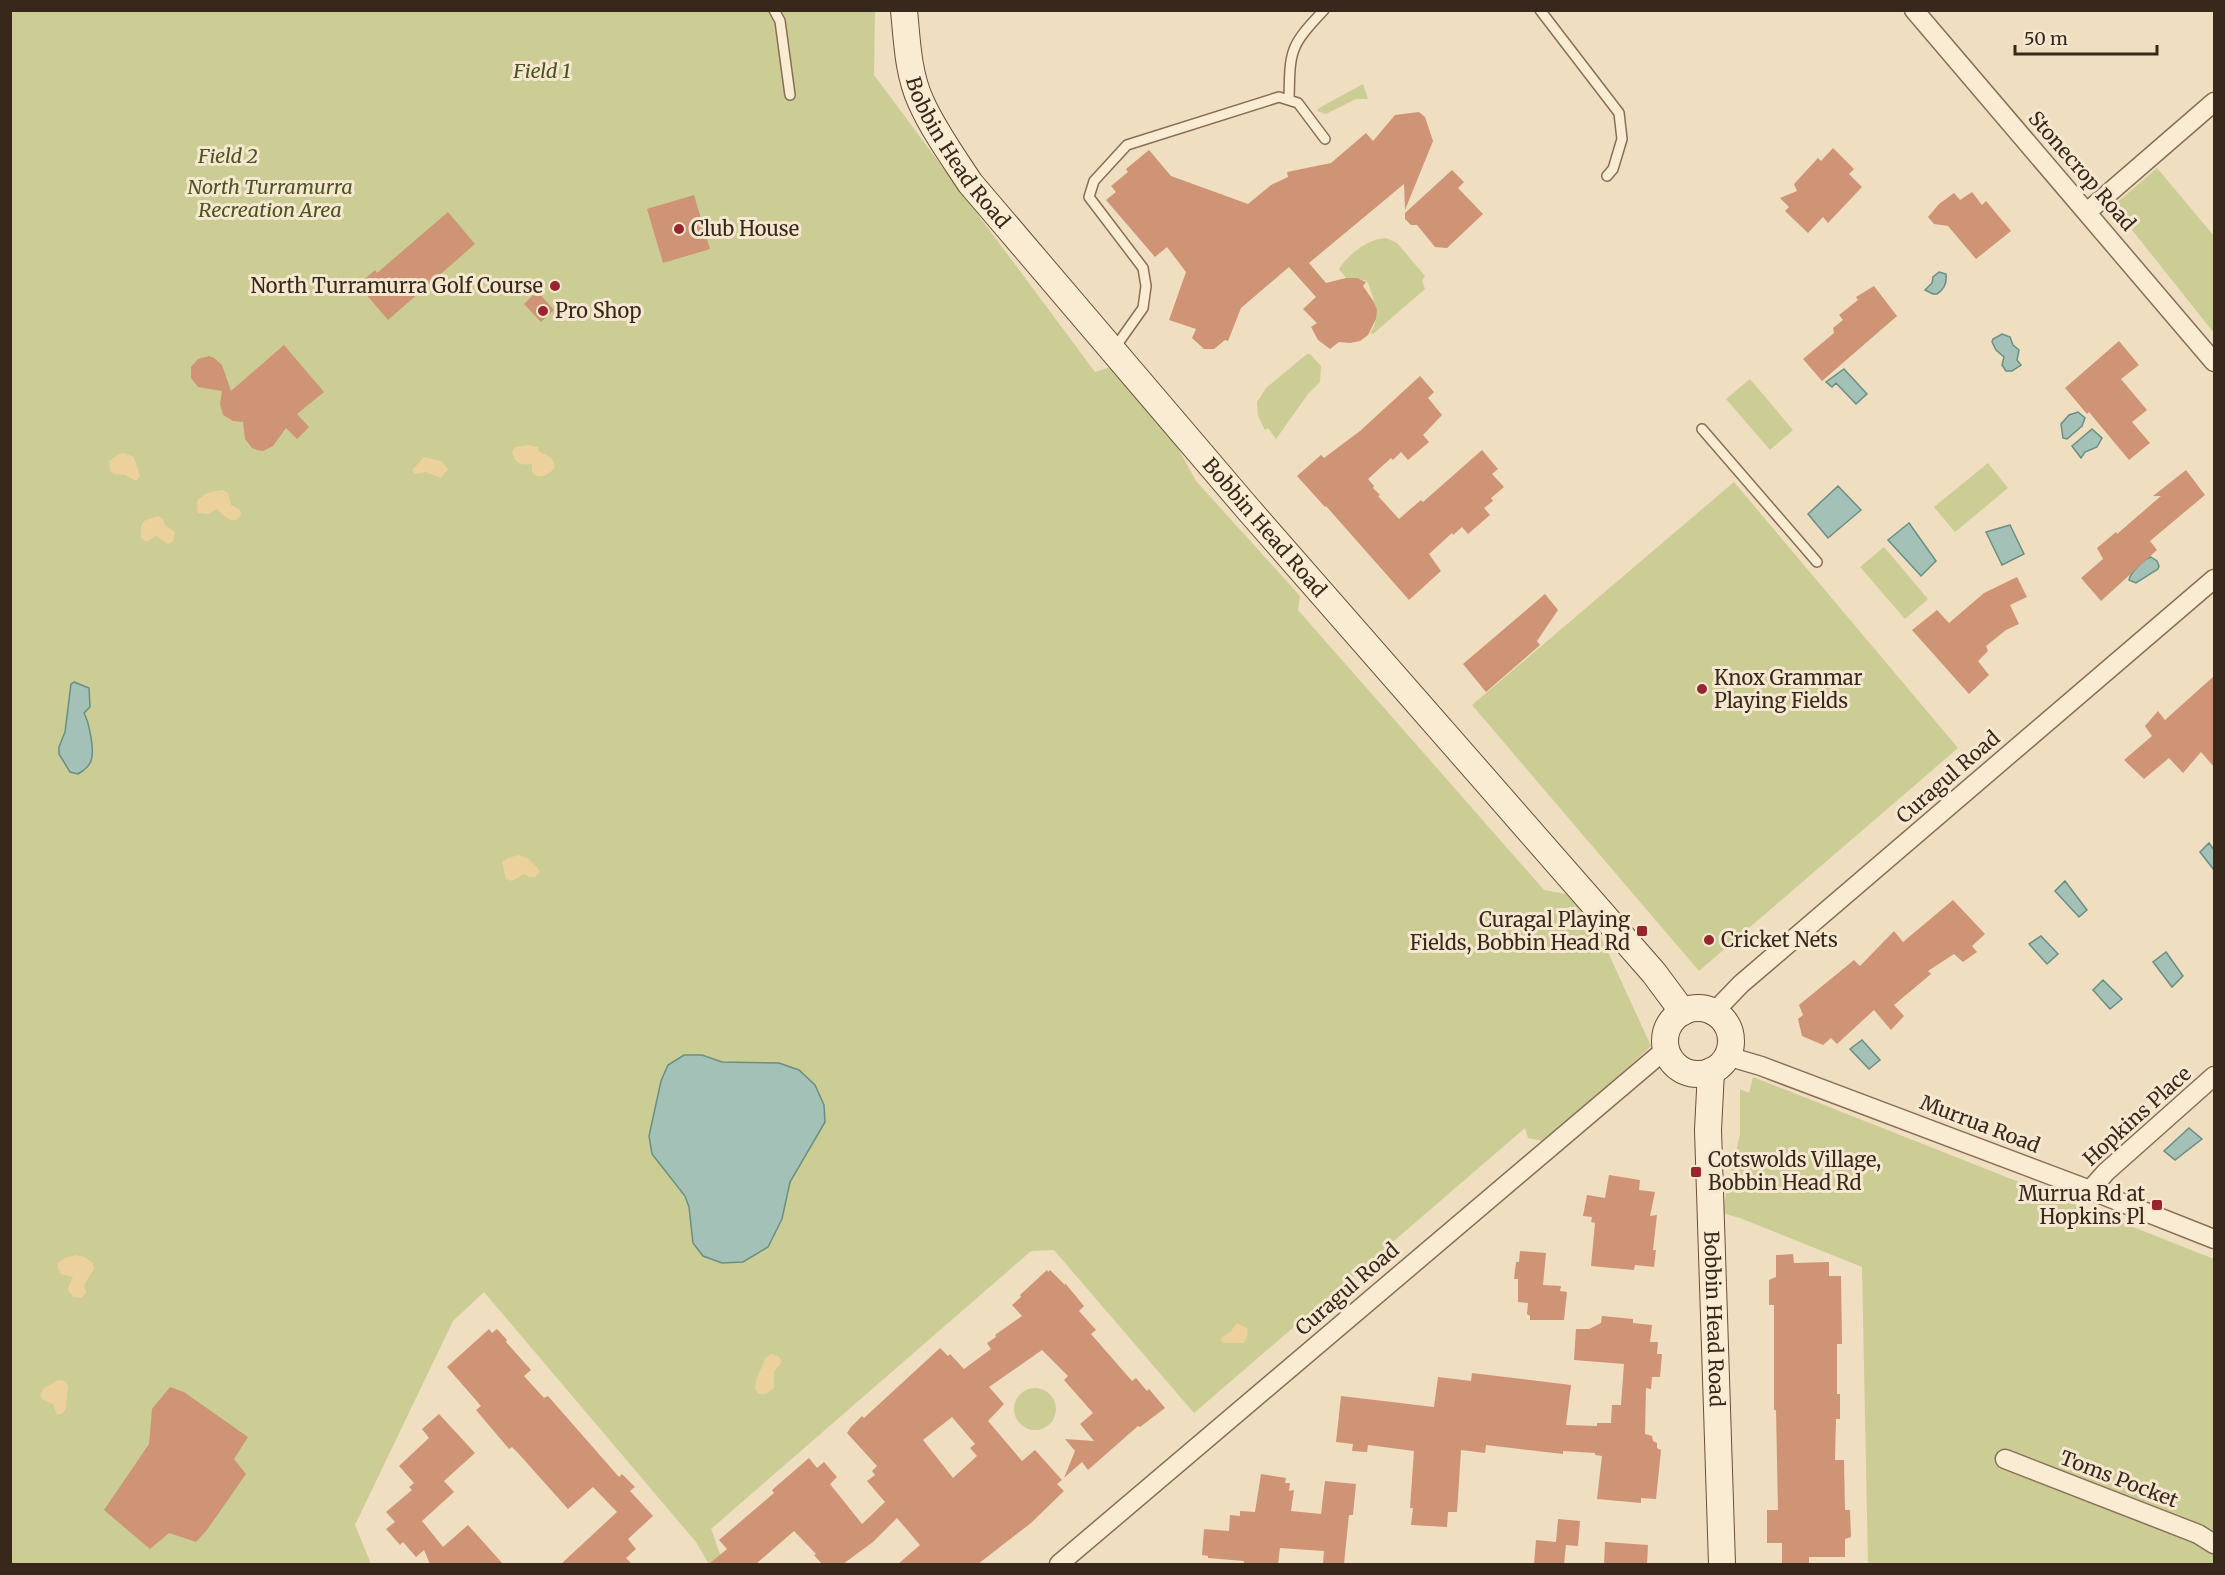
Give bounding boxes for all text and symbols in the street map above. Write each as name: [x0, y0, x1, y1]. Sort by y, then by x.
scale bar: [2015, 18, 2158, 56]
text: 50 m: [2024, 27, 2068, 50]
park label: Field 1: [512, 58, 571, 83]
street label: Bobbin Head Road: [901, 74, 1016, 233]
street label: Stonecrop Road: [2024, 106, 2141, 236]
park label: Field 2: [197, 143, 258, 168]
park label: North Turramurra Recreation Area: [187, 174, 353, 222]
place label: Club House: [691, 216, 799, 241]
marker: Club House: [672, 222, 686, 236]
place label: North Turramurra Golf Course: [251, 273, 543, 298]
marker: North Turramurra Golf Course: [548, 279, 562, 293]
place label: Pro Shop: [555, 298, 642, 323]
marker: Pro Shop: [536, 304, 550, 318]
street label: Bobbin Head Road: [1198, 452, 1332, 602]
place label: Knox Grammar Playing Fields: [1714, 665, 1863, 713]
marker: Knox Grammar Playing Fields: [1695, 682, 1709, 696]
street label: Curagul Road: [1891, 725, 2005, 828]
place label: Curagal Playing Fields, Bobbin Head Rd: [1410, 907, 1630, 955]
marker: Curagal Playing Fields, Bobbin Head Rd: [1635, 924, 1649, 938]
place label: Cricket Nets: [1721, 927, 1838, 952]
marker: Cricket Nets: [1702, 933, 1716, 947]
street label: Hopkins Place: [2078, 1061, 2196, 1171]
street label: Murrua Road: [1917, 1089, 2044, 1158]
place label: Cotswolds Village, Bobbin Head Rd: [1708, 1147, 1881, 1195]
marker: Cotswolds Village, Bobbin Head Rd: [1689, 1165, 1703, 1179]
place label: Murrua Rd at Hopkins Pl: [2018, 1181, 2145, 1229]
marker: Murrua Rd at Hopkins Pl: [2150, 1198, 2164, 1212]
street label: Bobbin Head Road: [1699, 1230, 1730, 1407]
street label: Curagul Road: [1290, 1237, 1404, 1340]
street label: Toms Pocket: [2057, 1445, 2182, 1513]

